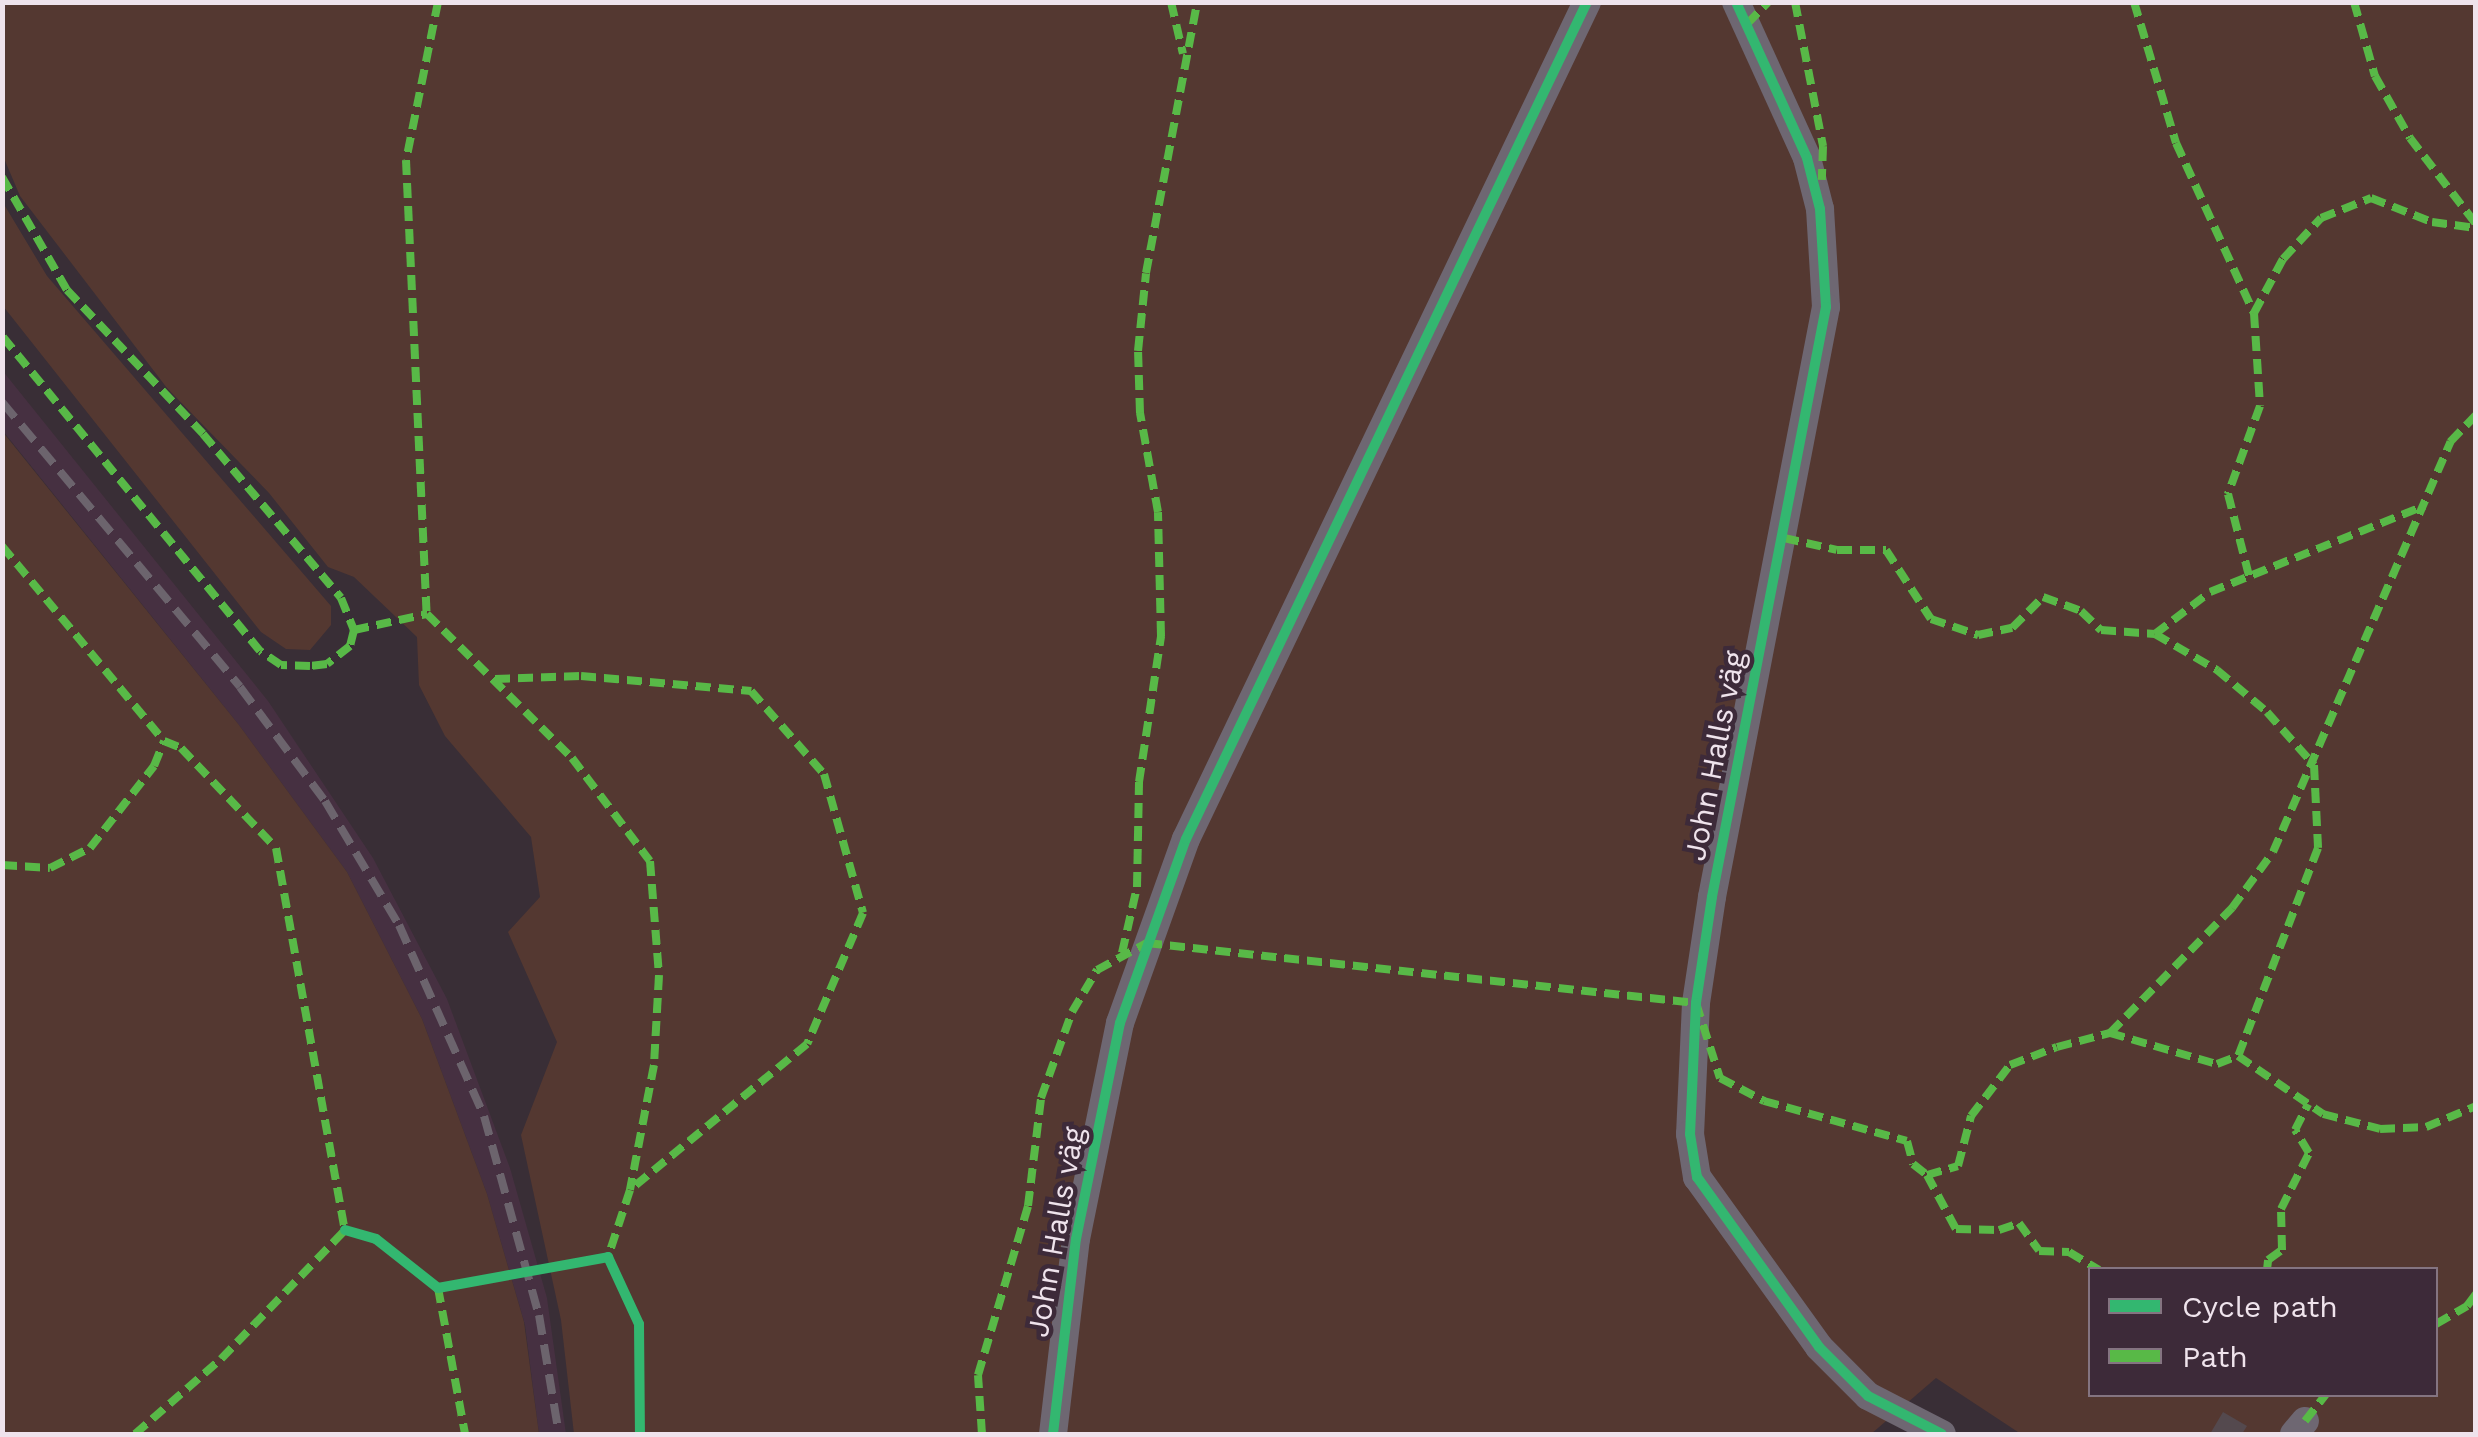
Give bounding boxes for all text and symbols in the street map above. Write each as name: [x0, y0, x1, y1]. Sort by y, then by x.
street label: John Halls väg: [1677, 648, 1753, 864]
street label: John Halls väg: [1020, 1124, 1092, 1340]
legend: [2088, 1267, 2438, 1397]
text: Cycle path: [2182, 1289, 2338, 1324]
text: Path: [2182, 1339, 2248, 1374]

